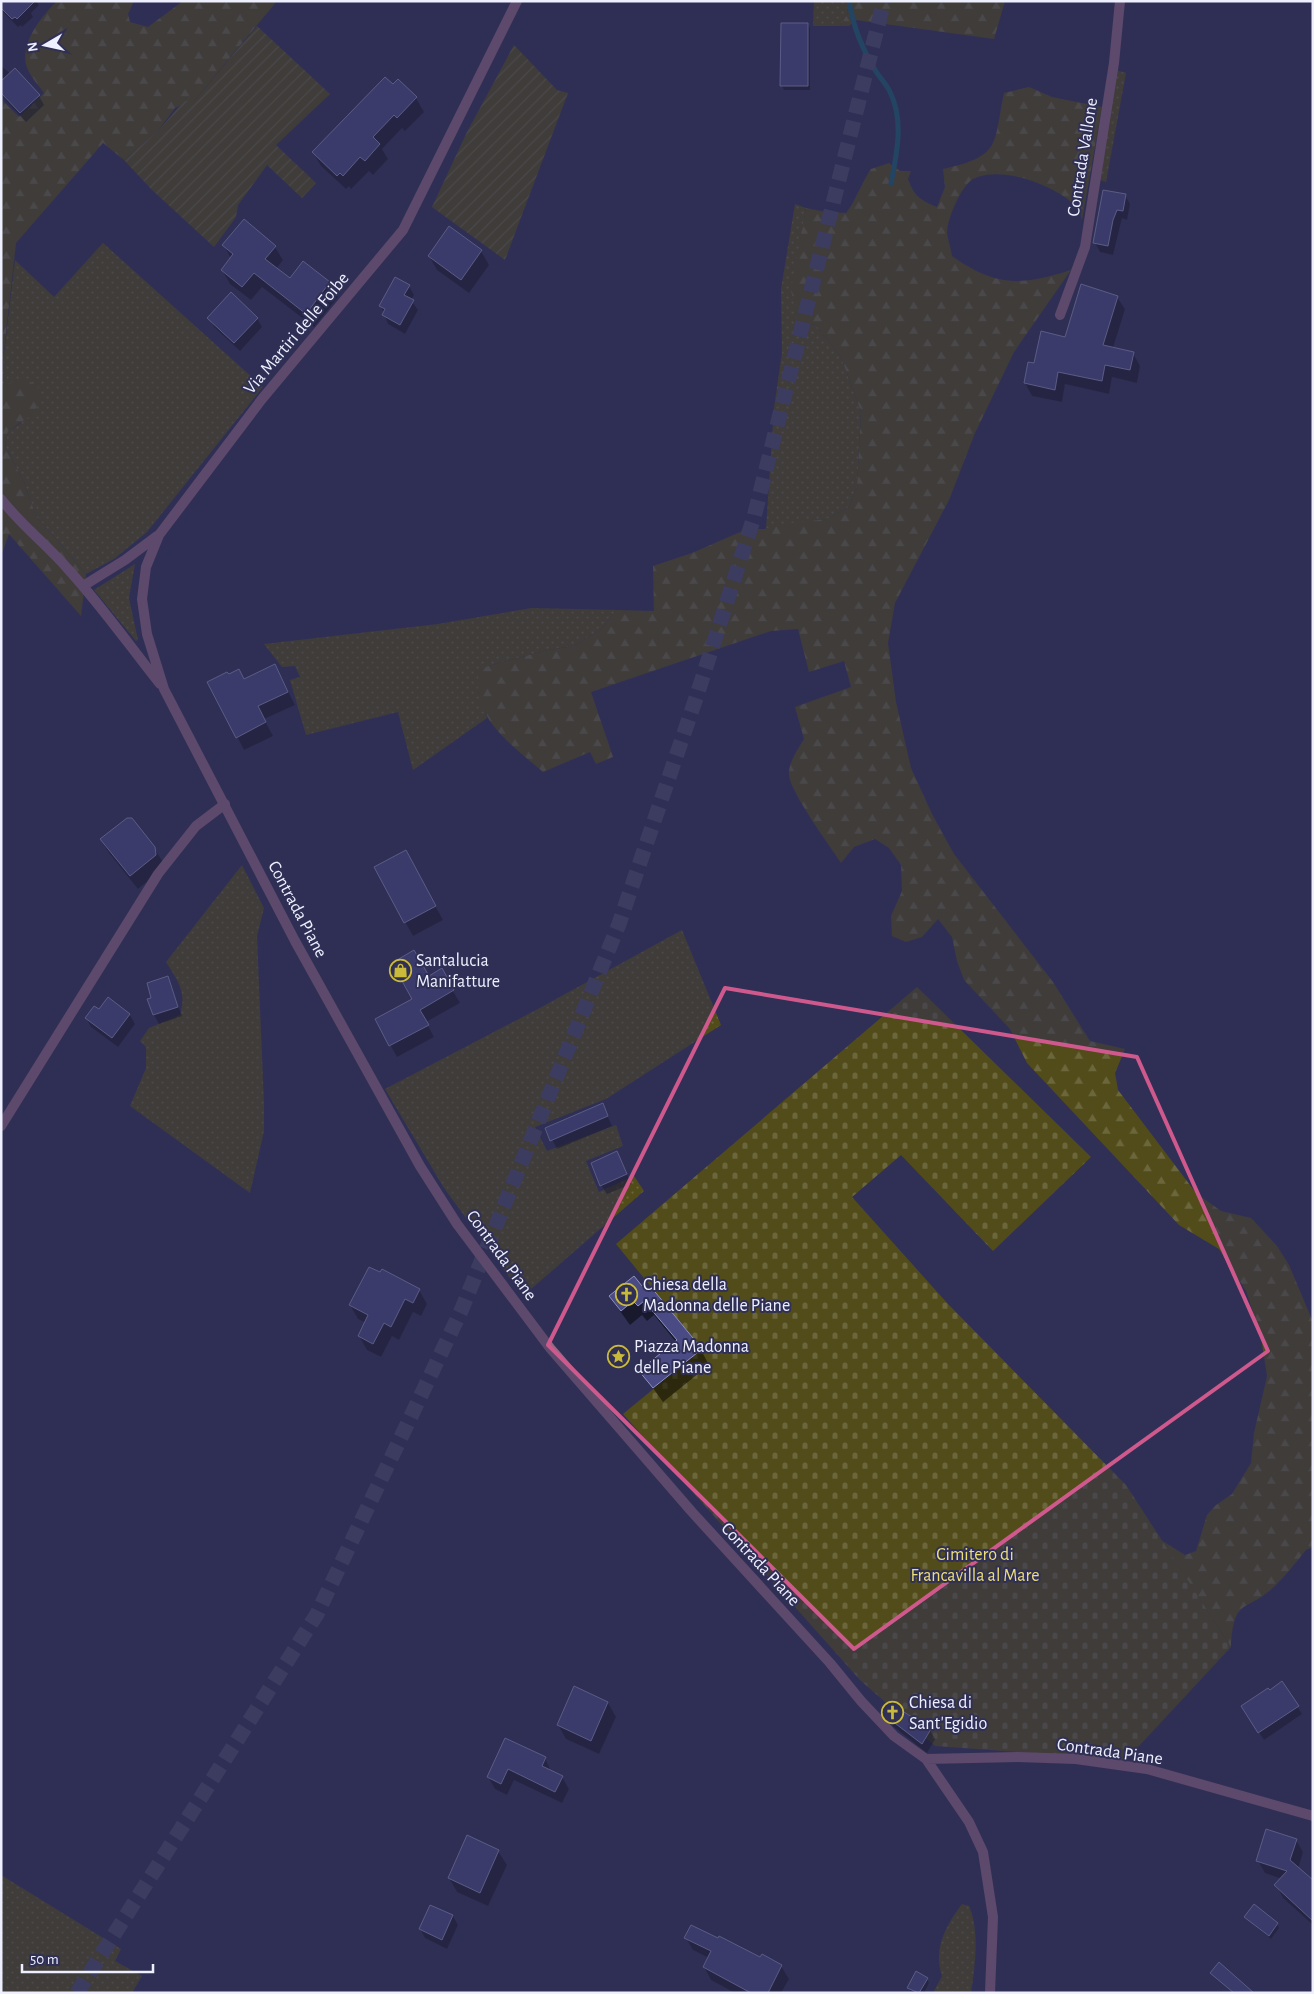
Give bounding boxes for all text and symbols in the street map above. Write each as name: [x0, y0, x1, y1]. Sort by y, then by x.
north arrow: [20, 20, 70, 70]
text: N: [25, 41, 41, 53]
street label: Contrada Vallone: [1065, 97, 1101, 218]
street label: Via Martiri delle Foibe: [241, 269, 353, 398]
street label: Contrada Piane: [264, 858, 330, 961]
place label: Santalucia Manifatture: [416, 952, 500, 991]
shop icon: Santalucia Manifatture: [388, 958, 412, 982]
street label: Contrada Piane: [463, 1207, 540, 1304]
place label: Chiesa della Madonna delle Piane: [643, 1276, 790, 1315]
church icon: Chiesa della Madonna delle Piane: [615, 1282, 639, 1306]
place label: Piazza Madonna delle Piane: [634, 1338, 749, 1377]
place icon: Piazza Madonna delle Piane: [606, 1344, 630, 1368]
street label: Contrada Piane: [717, 1520, 803, 1610]
park label: Cimitero di Francavilla al Mare: [910, 1546, 1040, 1585]
place label: Chiesa di Sant'Egidio: [909, 1694, 987, 1733]
church icon: Chiesa di Sant'Egidio: [881, 1700, 905, 1724]
street label: Contrada Piane: [1056, 1736, 1164, 1768]
scale bar: [22, 1942, 154, 1974]
text: 50 m: [30, 1952, 59, 1967]

